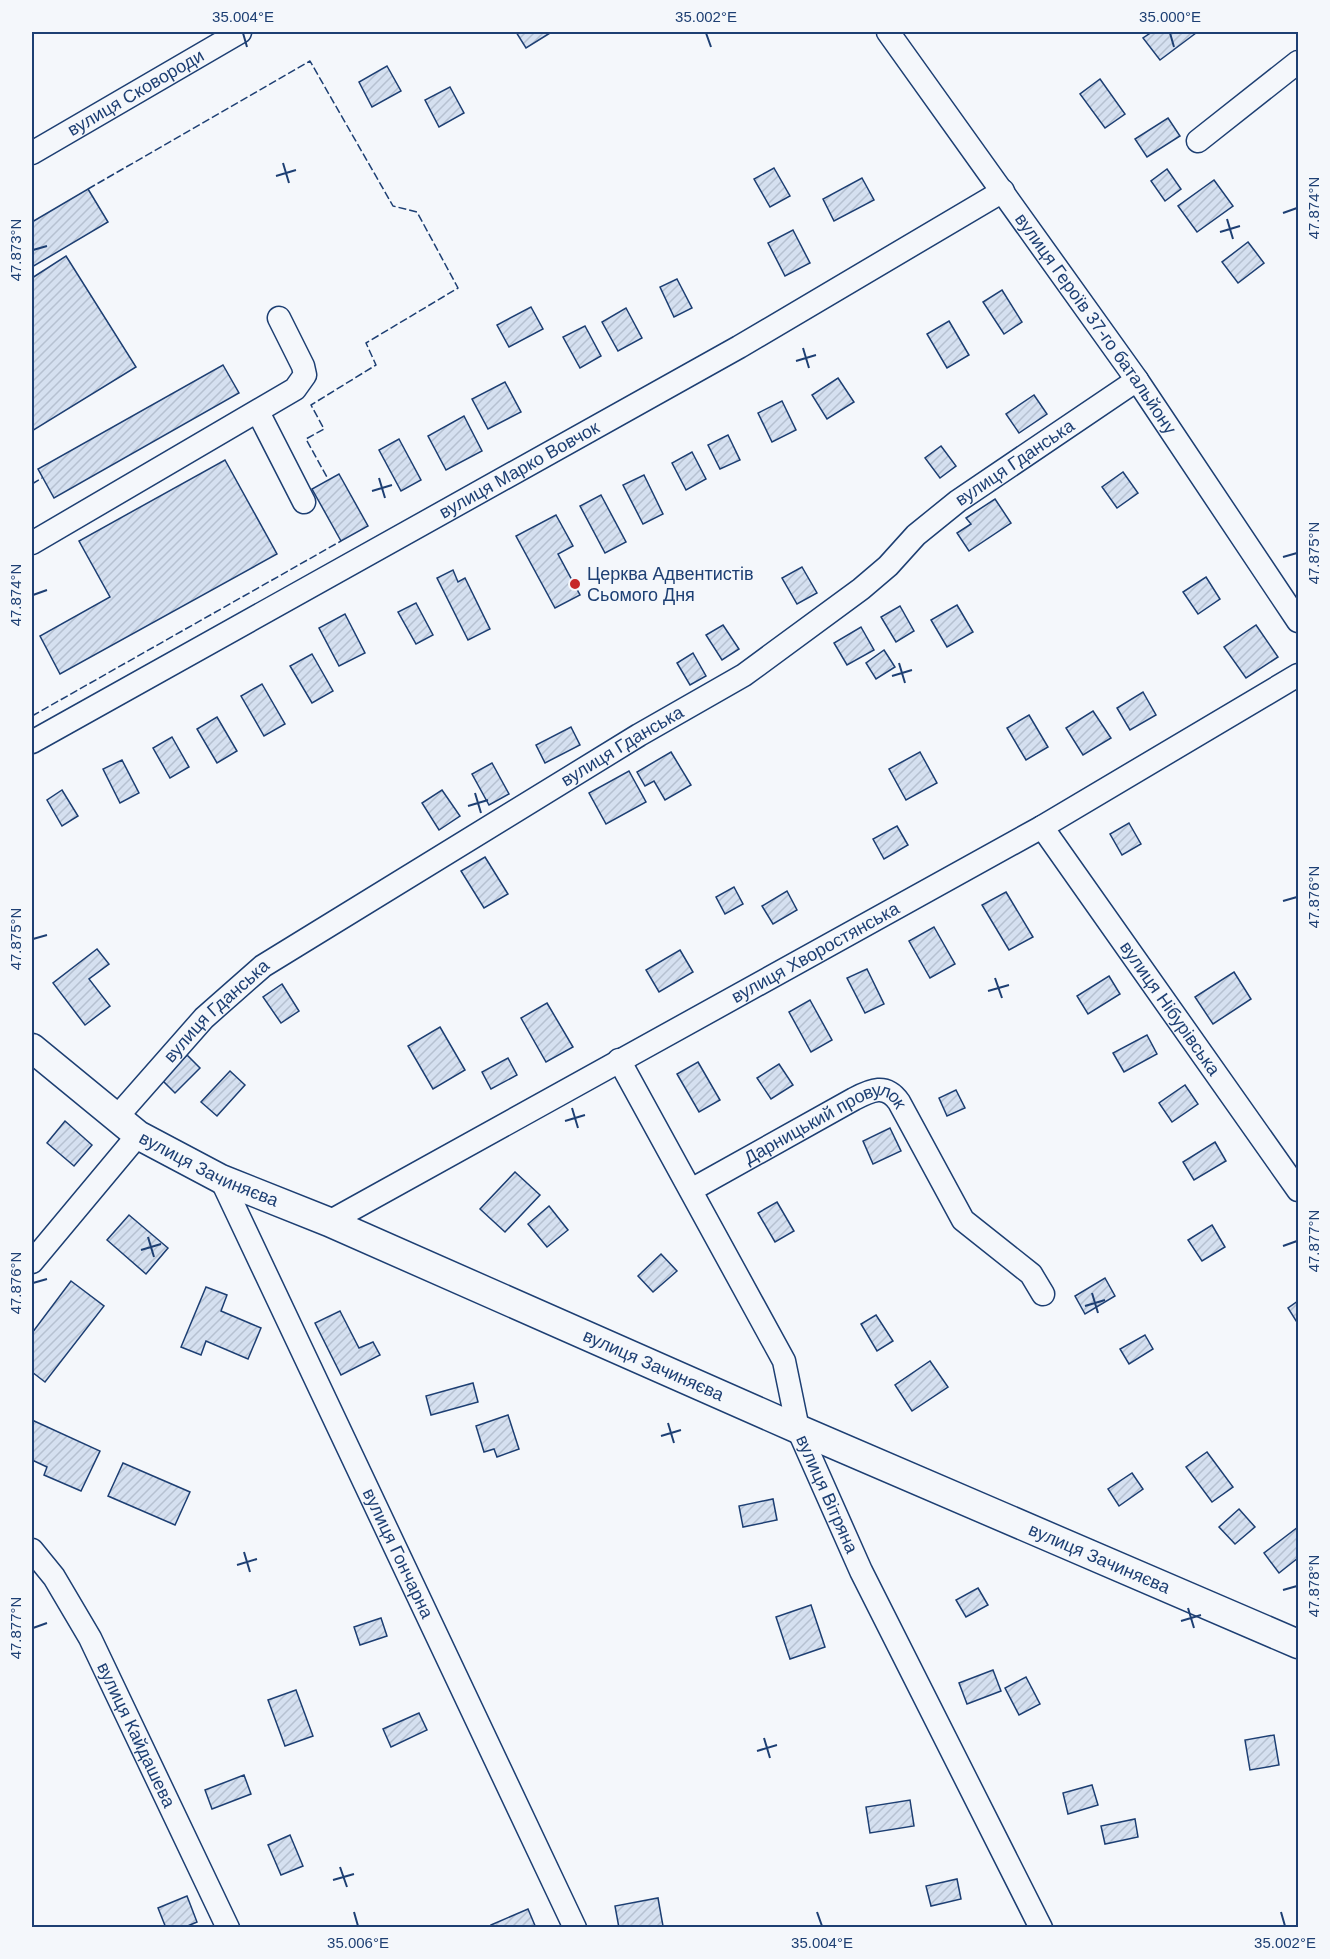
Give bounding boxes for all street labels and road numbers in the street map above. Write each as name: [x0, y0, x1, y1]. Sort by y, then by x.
street label: вулиця Сковороди: [64, 45, 207, 140]
street label: вулиця Героїв 37-го батальйону: [1011, 209, 1180, 438]
street label: вулиця Гданська: [951, 415, 1079, 510]
street label: вулиця Марко Вовчок: [436, 417, 603, 522]
street label: вулиця Гданська: [557, 701, 688, 790]
street label: вулиця Хворостянська: [728, 898, 904, 1007]
street label: вулиця Нібурівська: [1116, 938, 1225, 1080]
street label: вулиця Гданська: [160, 955, 274, 1066]
street label: Дарницький провулок: [741, 1080, 911, 1168]
street label: вулиця Зачиняєва: [136, 1128, 282, 1211]
street label: вулиця Зачиняєва: [580, 1325, 728, 1405]
street label: вулиця Вітряна: [792, 1432, 862, 1557]
street label: вулиця Гончарна: [359, 1485, 438, 1622]
street label: вулиця Зачиняєва: [1026, 1519, 1174, 1598]
street label: вулиця Кайдашева: [93, 1659, 180, 1812]

